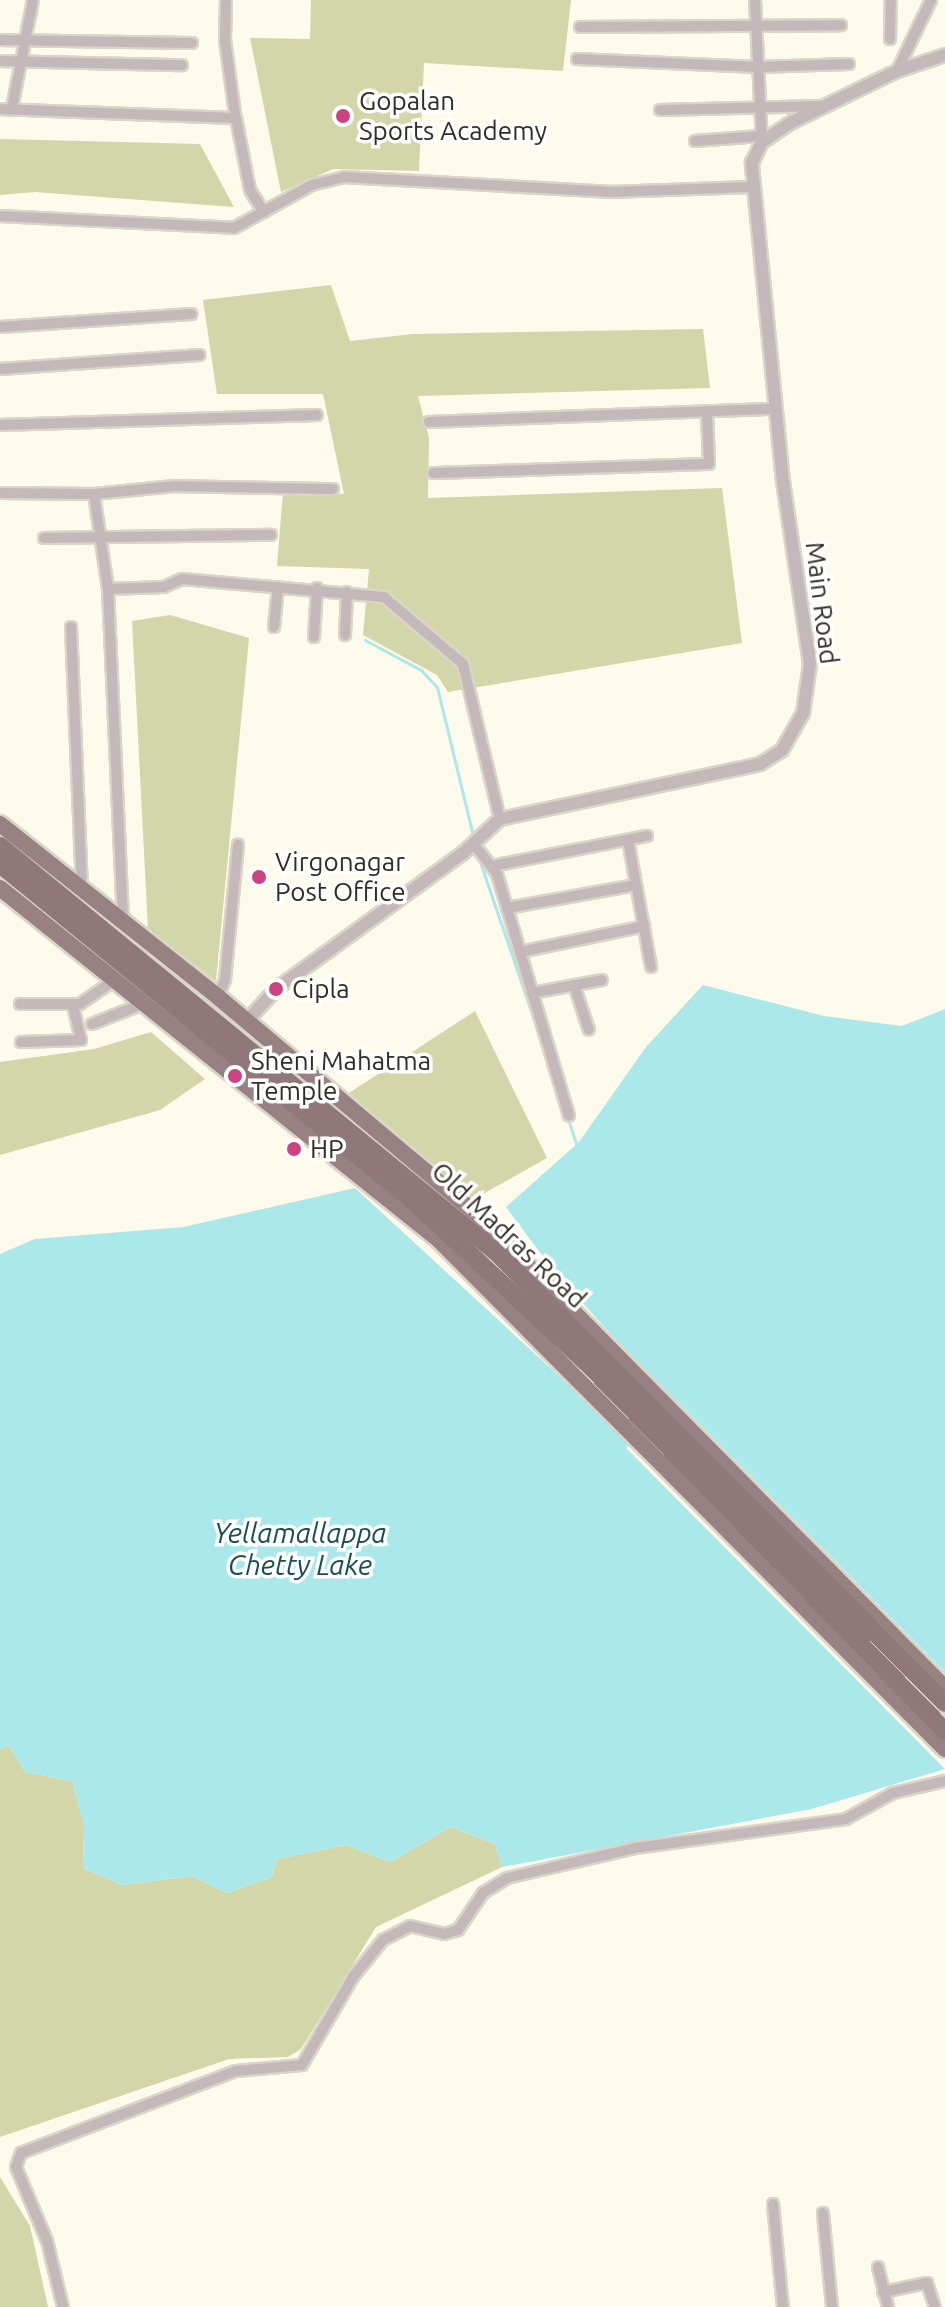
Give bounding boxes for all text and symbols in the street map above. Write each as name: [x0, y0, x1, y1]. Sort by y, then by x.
place label: Gopalan Sports Academy: [359, 85, 547, 146]
marker: Gopalan Sports Academy: [334, 107, 352, 125]
street label: Main Road: [799, 540, 845, 666]
place label: Virgonagar Post Office: [275, 846, 406, 908]
marker: Virgonagar Post Office: [250, 868, 268, 886]
place label: Cipla: [292, 973, 350, 1005]
marker: Cipla: [267, 980, 285, 998]
place label: Sheni Mahatma Temple: [251, 1045, 431, 1106]
marker: Sheni Mahatma Temple: [226, 1067, 244, 1085]
place label: HP: [310, 1133, 344, 1165]
marker: HP: [285, 1140, 303, 1158]
street label: Old Madras Road: [425, 1156, 593, 1314]
water label: Yellamallappa Chetty Lake: [214, 1516, 386, 1582]

